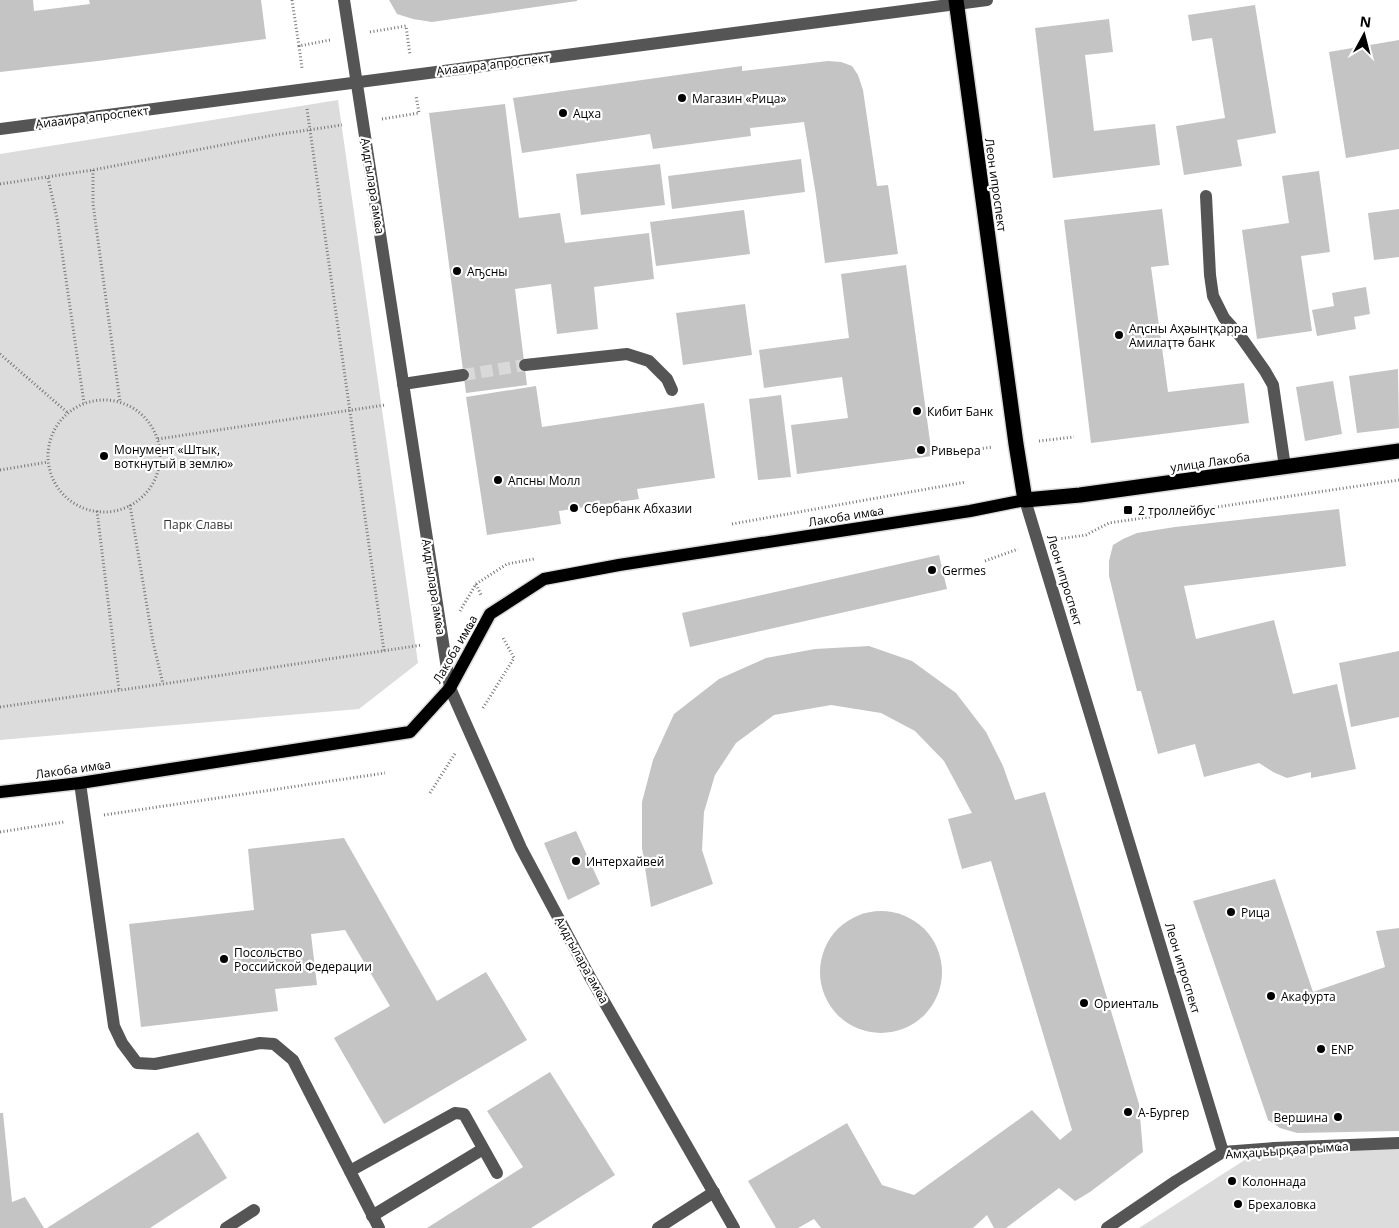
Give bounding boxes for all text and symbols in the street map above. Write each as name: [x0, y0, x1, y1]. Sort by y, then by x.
north arrow: [1339, 10, 1389, 60]
text: N: [1359, 11, 1372, 32]
street label: Аиааира апроспект: [436, 49, 551, 79]
place label: Магазин «Рица»: [692, 90, 786, 107]
marker: Магазин «Рица»: [676, 92, 688, 104]
street label: Аиааира апроспект: [35, 102, 150, 132]
place label: Ацха: [573, 105, 601, 122]
marker: Ацха: [557, 107, 569, 119]
street label: Аидгылара амҩа: [357, 137, 389, 235]
street label: Леон ипроспект: [981, 137, 1011, 233]
place label: Аҧсны: [467, 263, 508, 280]
marker: Аҧсны: [451, 265, 463, 277]
place label: Аԥсны Аҳәынҭқарра Амилаҭтә банк: [1129, 320, 1248, 351]
marker: Аԥсны Аҳәынҭқарра Амилаҭтә банк: [1113, 329, 1125, 341]
place label: Кибит Банк: [927, 403, 994, 420]
marker: Кибит Банк: [911, 405, 923, 417]
place label: Монумент «Штык, воткнутый в землю»: [114, 441, 233, 472]
place label: Ривьера: [931, 442, 981, 459]
marker: Ривьера: [915, 444, 927, 456]
street label: улица Лакоба: [1169, 448, 1251, 476]
marker: Монумент «Штык, воткнутый в землю»: [98, 450, 110, 462]
place label: Апсны Молл: [508, 472, 580, 489]
marker: Апсны Молл: [492, 474, 504, 486]
place label: Сбербанк Абхазии: [584, 500, 692, 517]
marker: Сбербанк Абхазии: [568, 502, 580, 514]
street label: Лакоба имҩа: [807, 502, 885, 530]
place label: 2 троллейбус: [1138, 502, 1215, 519]
marker: 2 троллейбус: [1122, 504, 1134, 516]
park label: Парк Славы: [163, 516, 233, 533]
street label: Леон ипроспект: [1043, 532, 1087, 628]
street label: Аидгылара амҩа: [418, 538, 450, 636]
place label: Germes: [942, 562, 986, 579]
marker: Germes: [926, 564, 938, 576]
street label: Лакоба имҩа: [429, 612, 481, 686]
street label: Лакоба имҩа: [34, 755, 112, 783]
place label: Интерхайвей: [586, 853, 664, 870]
marker: Интерхайвей: [570, 855, 582, 867]
place label: Рица: [1241, 904, 1270, 921]
marker: Рица: [1225, 906, 1237, 918]
street label: Аидгылара амҩа: [551, 913, 613, 1007]
street label: Леон ипроспект: [1161, 920, 1205, 1016]
place label: Посольство Российской Федерации: [234, 944, 372, 975]
marker: Посольство Российской Федерации: [218, 953, 230, 965]
place label: Акафурта: [1281, 988, 1336, 1005]
marker: Акафурта: [1265, 990, 1277, 1002]
place label: Ориенталь: [1094, 995, 1159, 1012]
marker: Ориенталь: [1078, 997, 1090, 1009]
place label: ENP: [1331, 1041, 1354, 1058]
marker: ENP: [1315, 1043, 1327, 1055]
place label: А-Бургер: [1138, 1104, 1189, 1121]
marker: А-Бургер: [1122, 1106, 1134, 1118]
place label: Вершина: [1274, 1109, 1328, 1126]
marker: Вершина: [1332, 1111, 1344, 1123]
street label: Амҳаџьырқәа рымҩа: [1225, 1137, 1349, 1163]
place label: Колоннада: [1242, 1173, 1306, 1190]
marker: Колоннада: [1226, 1175, 1238, 1187]
place label: Брехаловка: [1248, 1196, 1316, 1213]
marker: Брехаловка: [1232, 1198, 1244, 1210]

